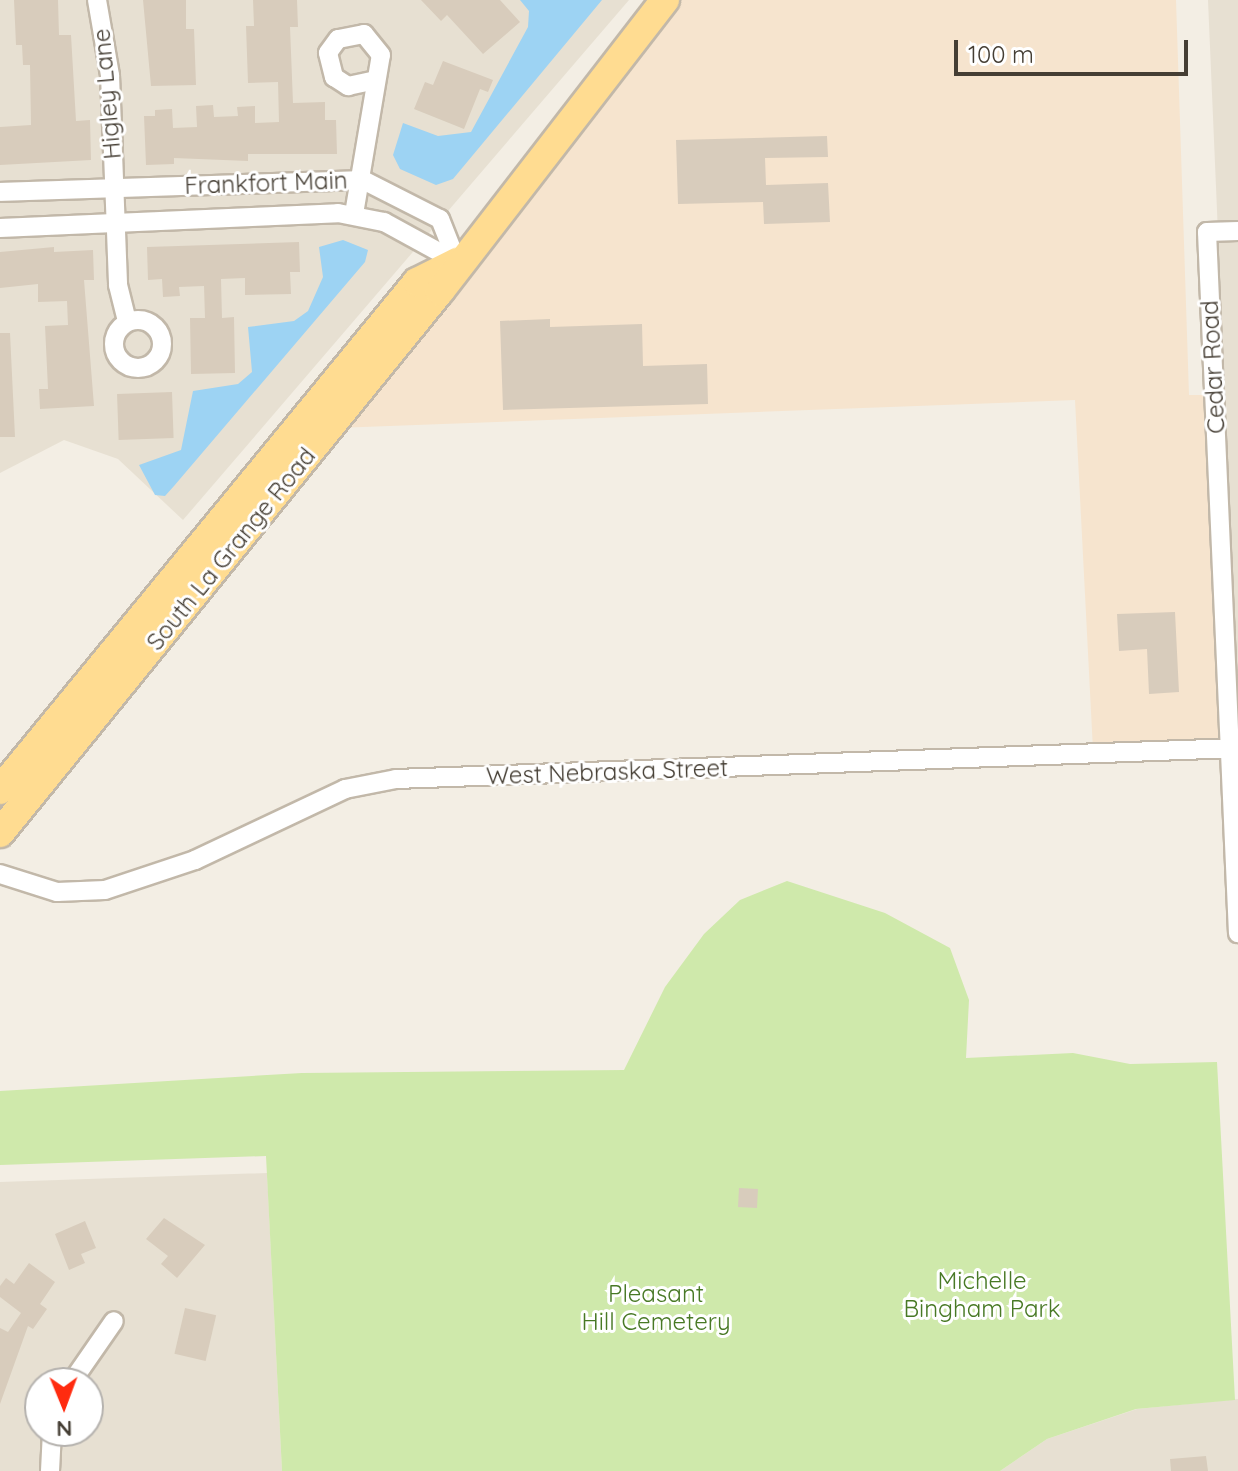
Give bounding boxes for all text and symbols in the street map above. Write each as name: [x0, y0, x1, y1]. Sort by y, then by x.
scale bar: [958, 24, 1192, 74]
street label: Higley Lane: [87, 27, 127, 161]
text: 100 m: [968, 39, 1034, 69]
street label: Frankfort Main: [184, 166, 348, 200]
street label: Cedar Road: [1195, 300, 1231, 434]
street label: South La Grange Road: [141, 442, 321, 656]
street label: West Nebraska Street: [486, 753, 728, 791]
park label: Michelle Bingham Park: [903, 1267, 1061, 1323]
park label: Pleasant Hill Cemetery: [581, 1280, 731, 1336]
north arrow: [24, 1367, 104, 1447]
text: N: [56, 1415, 73, 1443]

